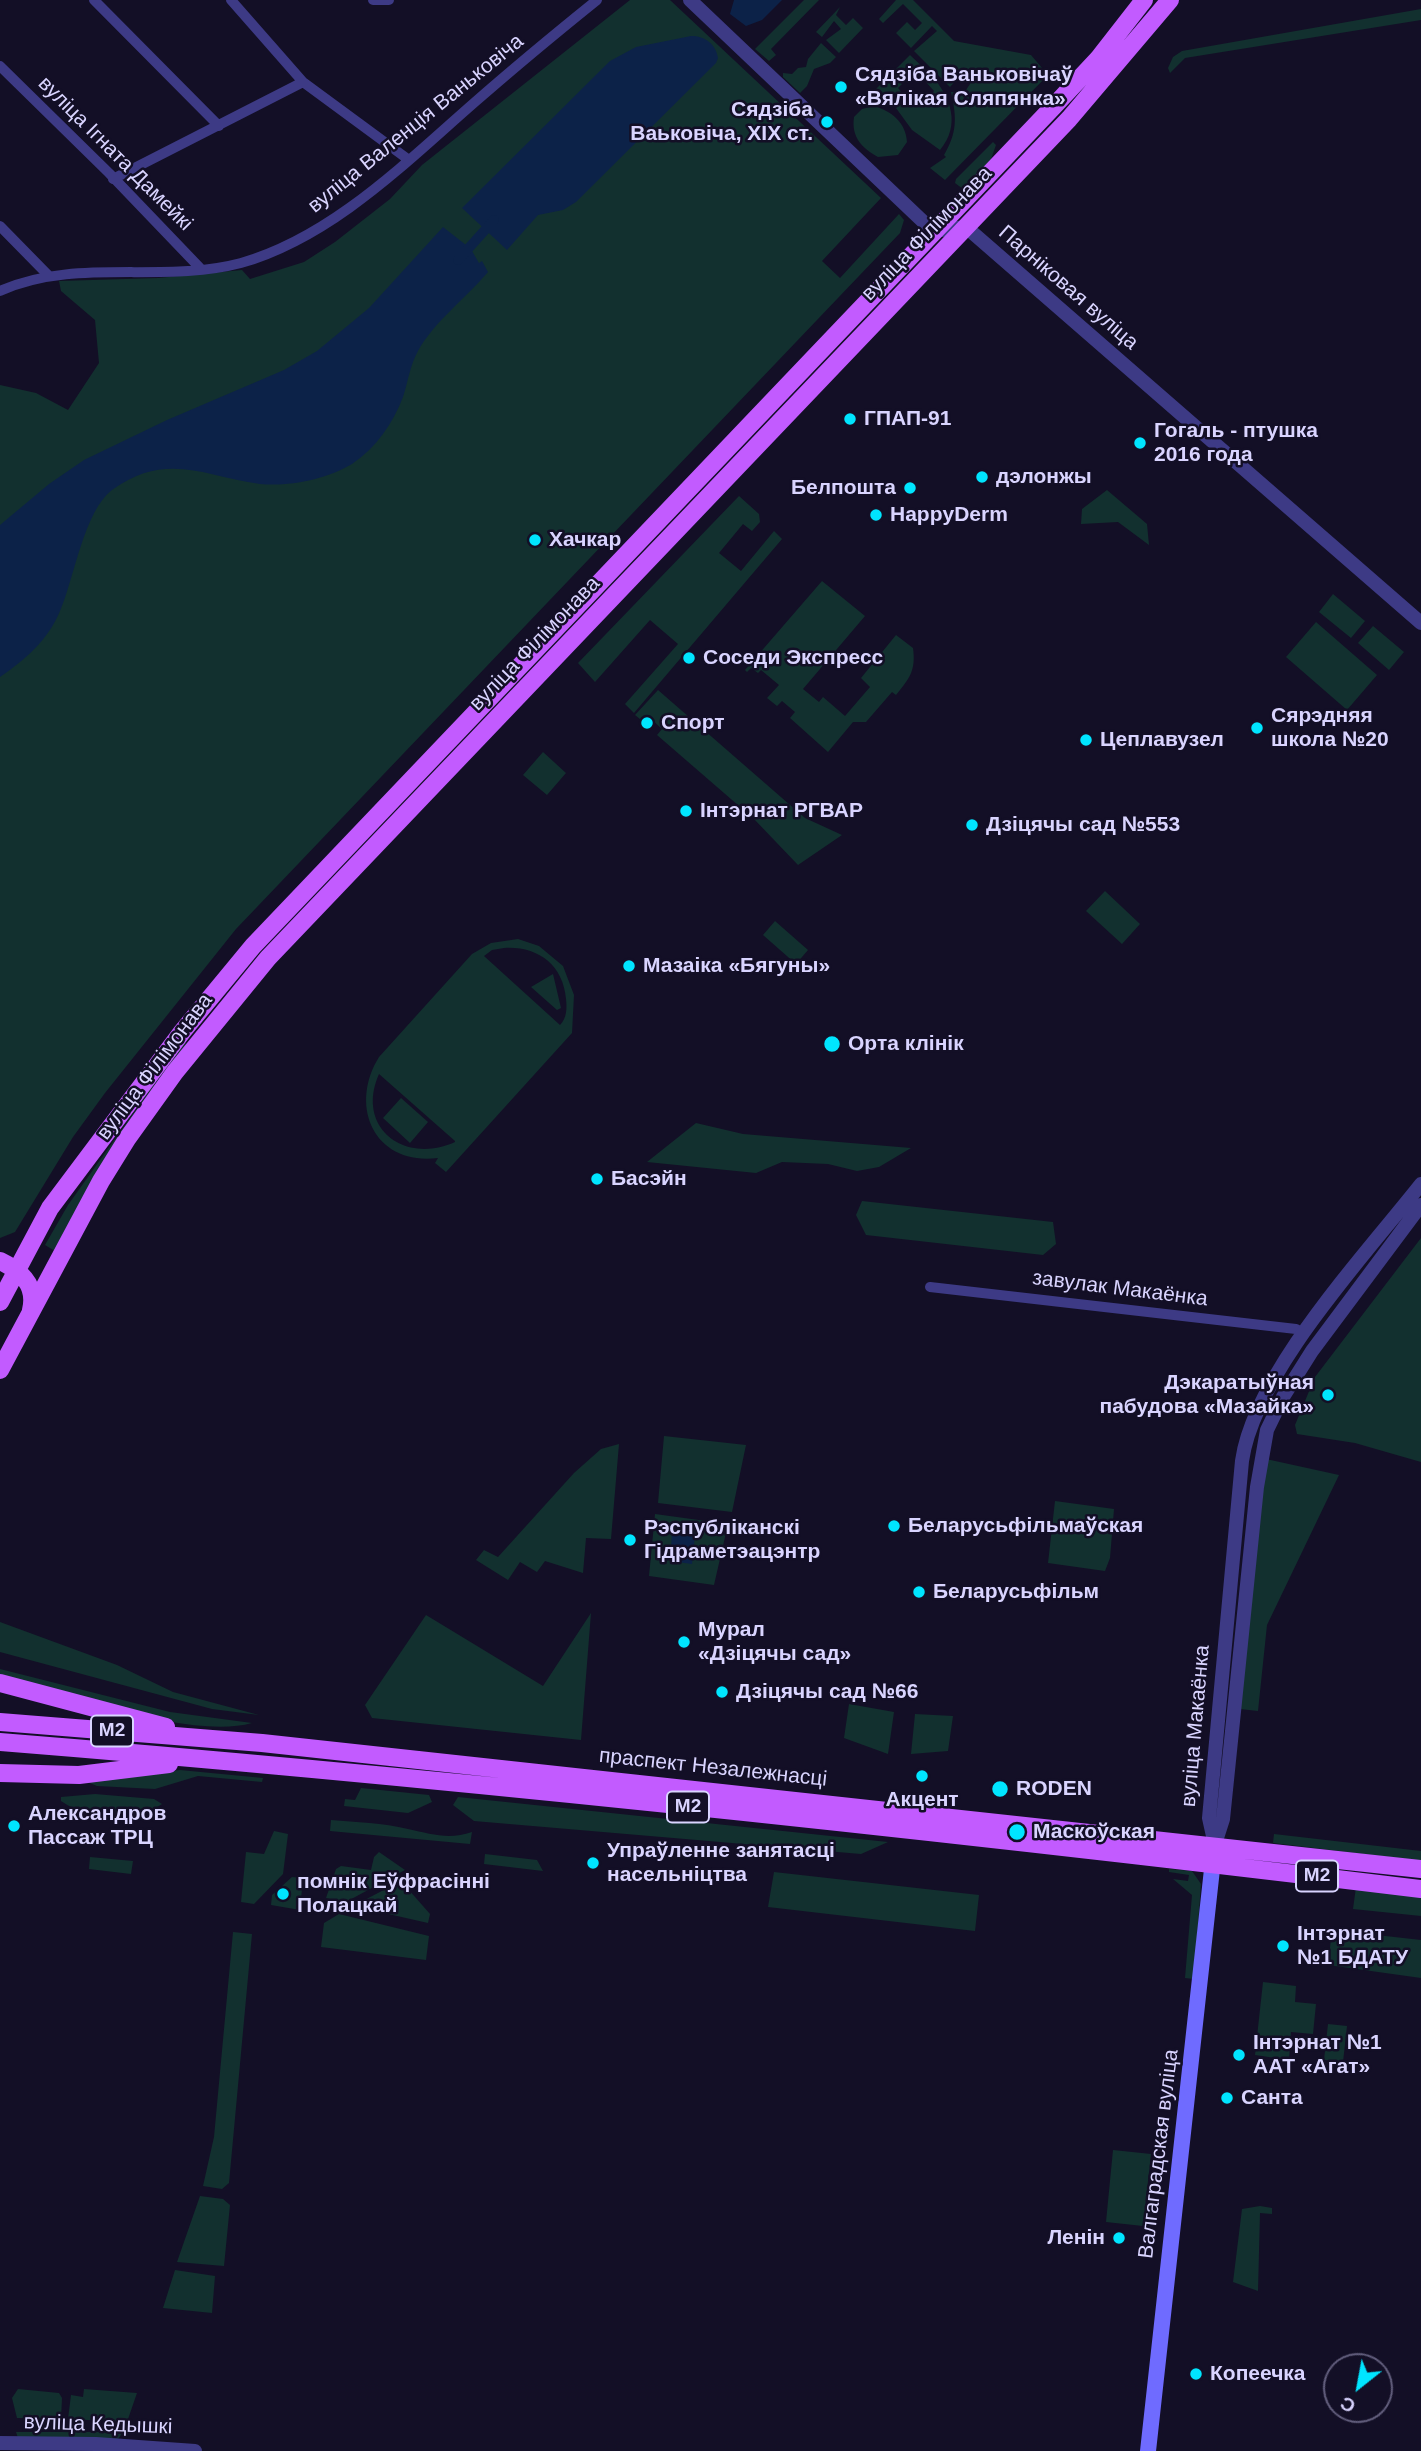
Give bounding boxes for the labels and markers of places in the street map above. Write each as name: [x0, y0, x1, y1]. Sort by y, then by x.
place label: Сядзіба Ваньковічаў «Вялікая Сляпянка»: [855, 62, 1073, 112]
marker: Сядзіба Ваньковічаў «Вялікая Сляпянка»: [833, 79, 849, 95]
place label: Сядзіба Ваьковіча, XIX ст.: [630, 97, 813, 147]
marker: Сядзіба Ваьковіча, XIX ст.: [819, 114, 835, 130]
place label: ГПАП-91: [864, 406, 951, 432]
marker: ГПАП-91: [842, 411, 858, 427]
place label: Гогаль - птушка 2016 года: [1154, 418, 1318, 468]
marker: Гогаль - птушка 2016 года: [1132, 435, 1148, 451]
place label: дэлонжы: [996, 464, 1092, 490]
marker: дэлонжы: [974, 469, 990, 485]
place label: Белпошта: [791, 475, 896, 501]
marker: Белпошта: [902, 480, 918, 496]
place label: HappyDerm: [890, 502, 1008, 528]
marker: HappyDerm: [868, 507, 884, 523]
place label: Хачкар: [549, 527, 621, 553]
marker: Хачкар: [527, 532, 543, 548]
place label: Соседи Экспресс: [703, 645, 883, 671]
marker: Соседи Экспресс: [681, 650, 697, 666]
place label: Сярэдняя школа №20: [1271, 703, 1389, 753]
place label: Спорт: [661, 710, 725, 736]
marker: Спорт: [639, 715, 655, 731]
marker: Сярэдняя школа №20: [1249, 720, 1265, 736]
place label: Цеплавузел: [1100, 727, 1224, 753]
marker: Цеплавузел: [1078, 732, 1094, 748]
place label: Інтэрнат РГВАР: [700, 798, 863, 824]
marker: Інтэрнат РГВАР: [678, 803, 694, 819]
place label: Дзіцячы сад №553: [986, 812, 1180, 838]
marker: Дзіцячы сад №553: [964, 817, 980, 833]
place label: Мазаіка «Бягуны»: [643, 953, 830, 979]
marker: Мазаіка «Бягуны»: [621, 958, 637, 974]
place label: Орта клінік: [848, 1031, 964, 1057]
marker: Орта клінік: [822, 1034, 842, 1054]
place label: Басэйн: [611, 1166, 687, 1192]
marker: Басэйн: [589, 1171, 605, 1187]
place label: Дэкаратыўная пабудова «Мазайка»: [1099, 1370, 1314, 1420]
marker: Дэкаратыўная пабудова «Мазайка»: [1320, 1387, 1336, 1403]
place label: Беларусьфільмаўская: [908, 1513, 1143, 1539]
place label: Рэспубліканскі Гідраметэацэнтр: [644, 1515, 820, 1565]
marker: Беларусьфільмаўская: [886, 1518, 902, 1534]
marker: Рэспубліканскі Гідраметэацэнтр: [622, 1532, 638, 1548]
place label: Беларусьфільм: [933, 1579, 1099, 1605]
marker: Беларусьфільм: [911, 1584, 927, 1600]
place label: Мурал «Дзіцячы сад»: [698, 1617, 851, 1667]
marker: Мурал «Дзіцячы сад»: [676, 1634, 692, 1650]
place label: Дзіцячы сад №66: [736, 1679, 918, 1705]
marker: Дзіцячы сад №66: [714, 1684, 730, 1700]
marker: Акцент: [914, 1768, 930, 1784]
place label: RODEN: [1016, 1776, 1092, 1802]
marker: RODEN: [990, 1779, 1010, 1799]
place label: Акцент: [885, 1787, 959, 1813]
place label: Александров Пассаж ТРЦ: [28, 1801, 166, 1851]
marker: Александров Пассаж ТРЦ: [6, 1818, 22, 1834]
place label: Маскоўская: [1033, 1819, 1155, 1845]
marker: Маскоўская: [1007, 1822, 1027, 1842]
place label: Упраўленне занятасці насельніцтва: [607, 1838, 835, 1888]
marker: Упраўленне занятасці насельніцтва: [585, 1855, 601, 1871]
place label: помнік Еўфрасінні Полацкай: [297, 1869, 490, 1919]
marker: помнік Еўфрасінні Полацкай: [275, 1886, 291, 1902]
place label: Інтэрнат №1 БДАТУ: [1297, 1921, 1408, 1971]
marker: Інтэрнат №1 БДАТУ: [1275, 1938, 1291, 1954]
place label: Інтэрнат №1 ААТ «Агат»: [1253, 2030, 1382, 2080]
marker: Інтэрнат №1 ААТ «Агат»: [1231, 2047, 1247, 2063]
place label: Санта: [1241, 2085, 1303, 2111]
marker: Санта: [1219, 2090, 1235, 2106]
place label: Ленін: [1047, 2225, 1105, 2251]
marker: Ленін: [1111, 2230, 1127, 2246]
place label: Копеечка: [1210, 2361, 1306, 2387]
marker: Копеечка: [1188, 2366, 1204, 2382]

